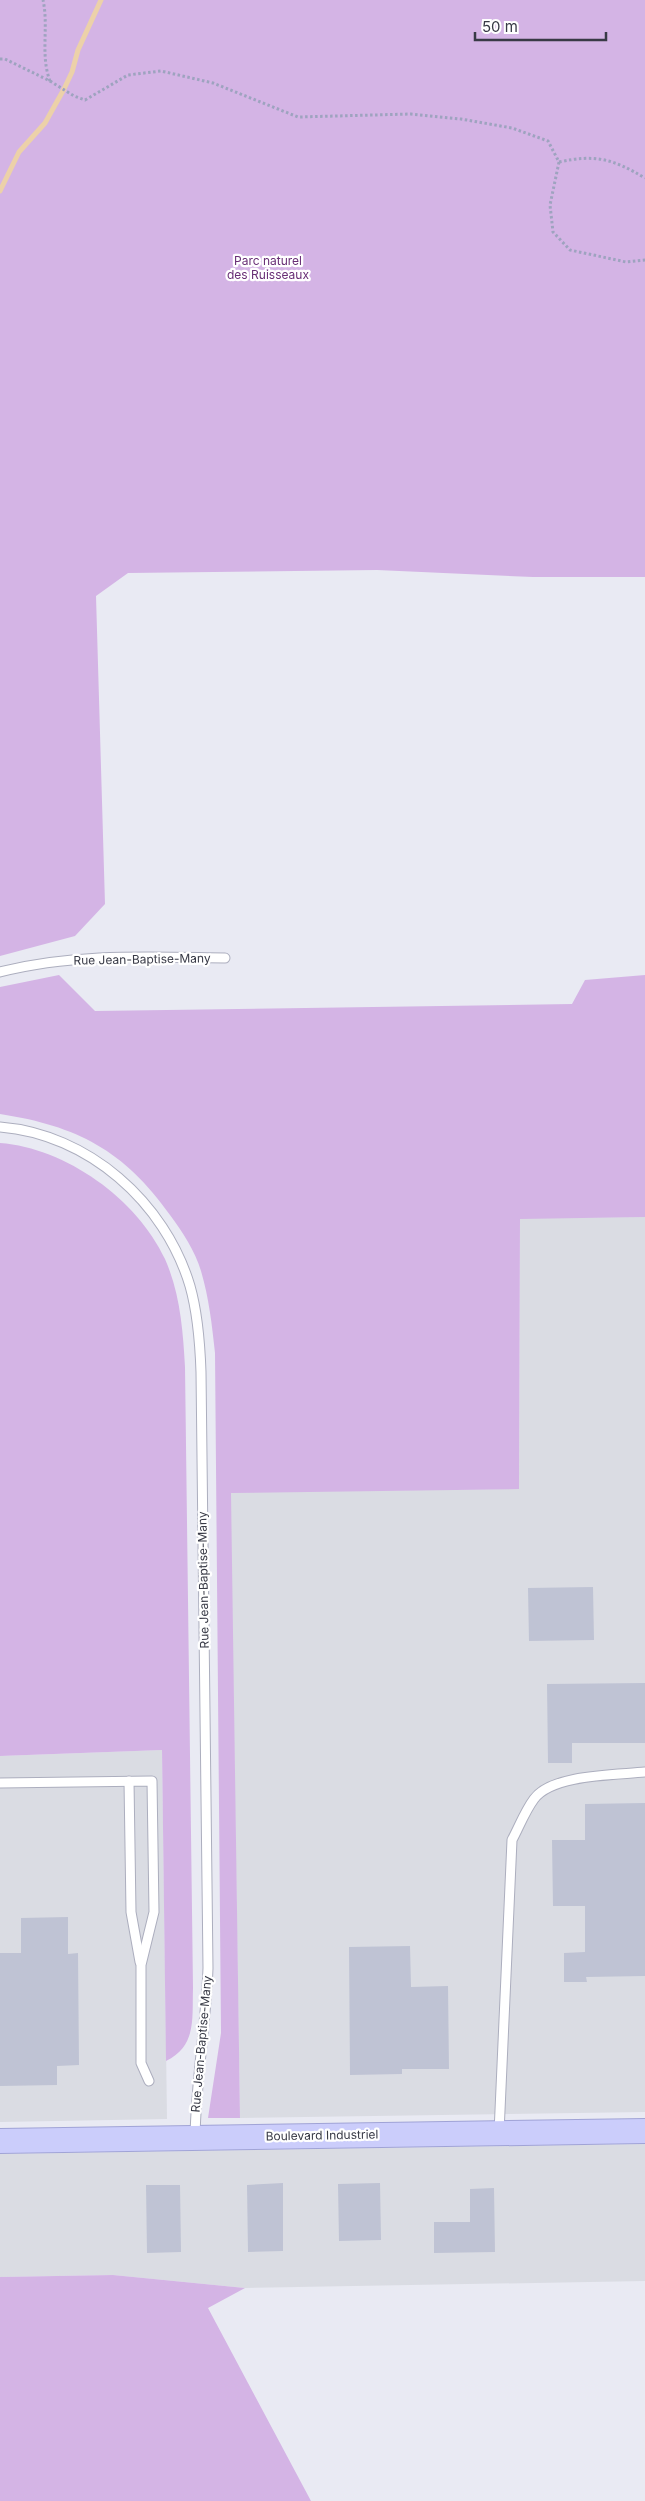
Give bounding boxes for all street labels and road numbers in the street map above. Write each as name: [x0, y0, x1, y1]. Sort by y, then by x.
street label: Rue Jean-Baptise-Many: [73, 950, 211, 968]
street label: Rue Jean-Baptise-Many: [194, 1511, 212, 1649]
street label: Rue Jean-Baptise-Many: [188, 1975, 214, 2113]
street label: Boulevard Industriel: [265, 2127, 379, 2143]

